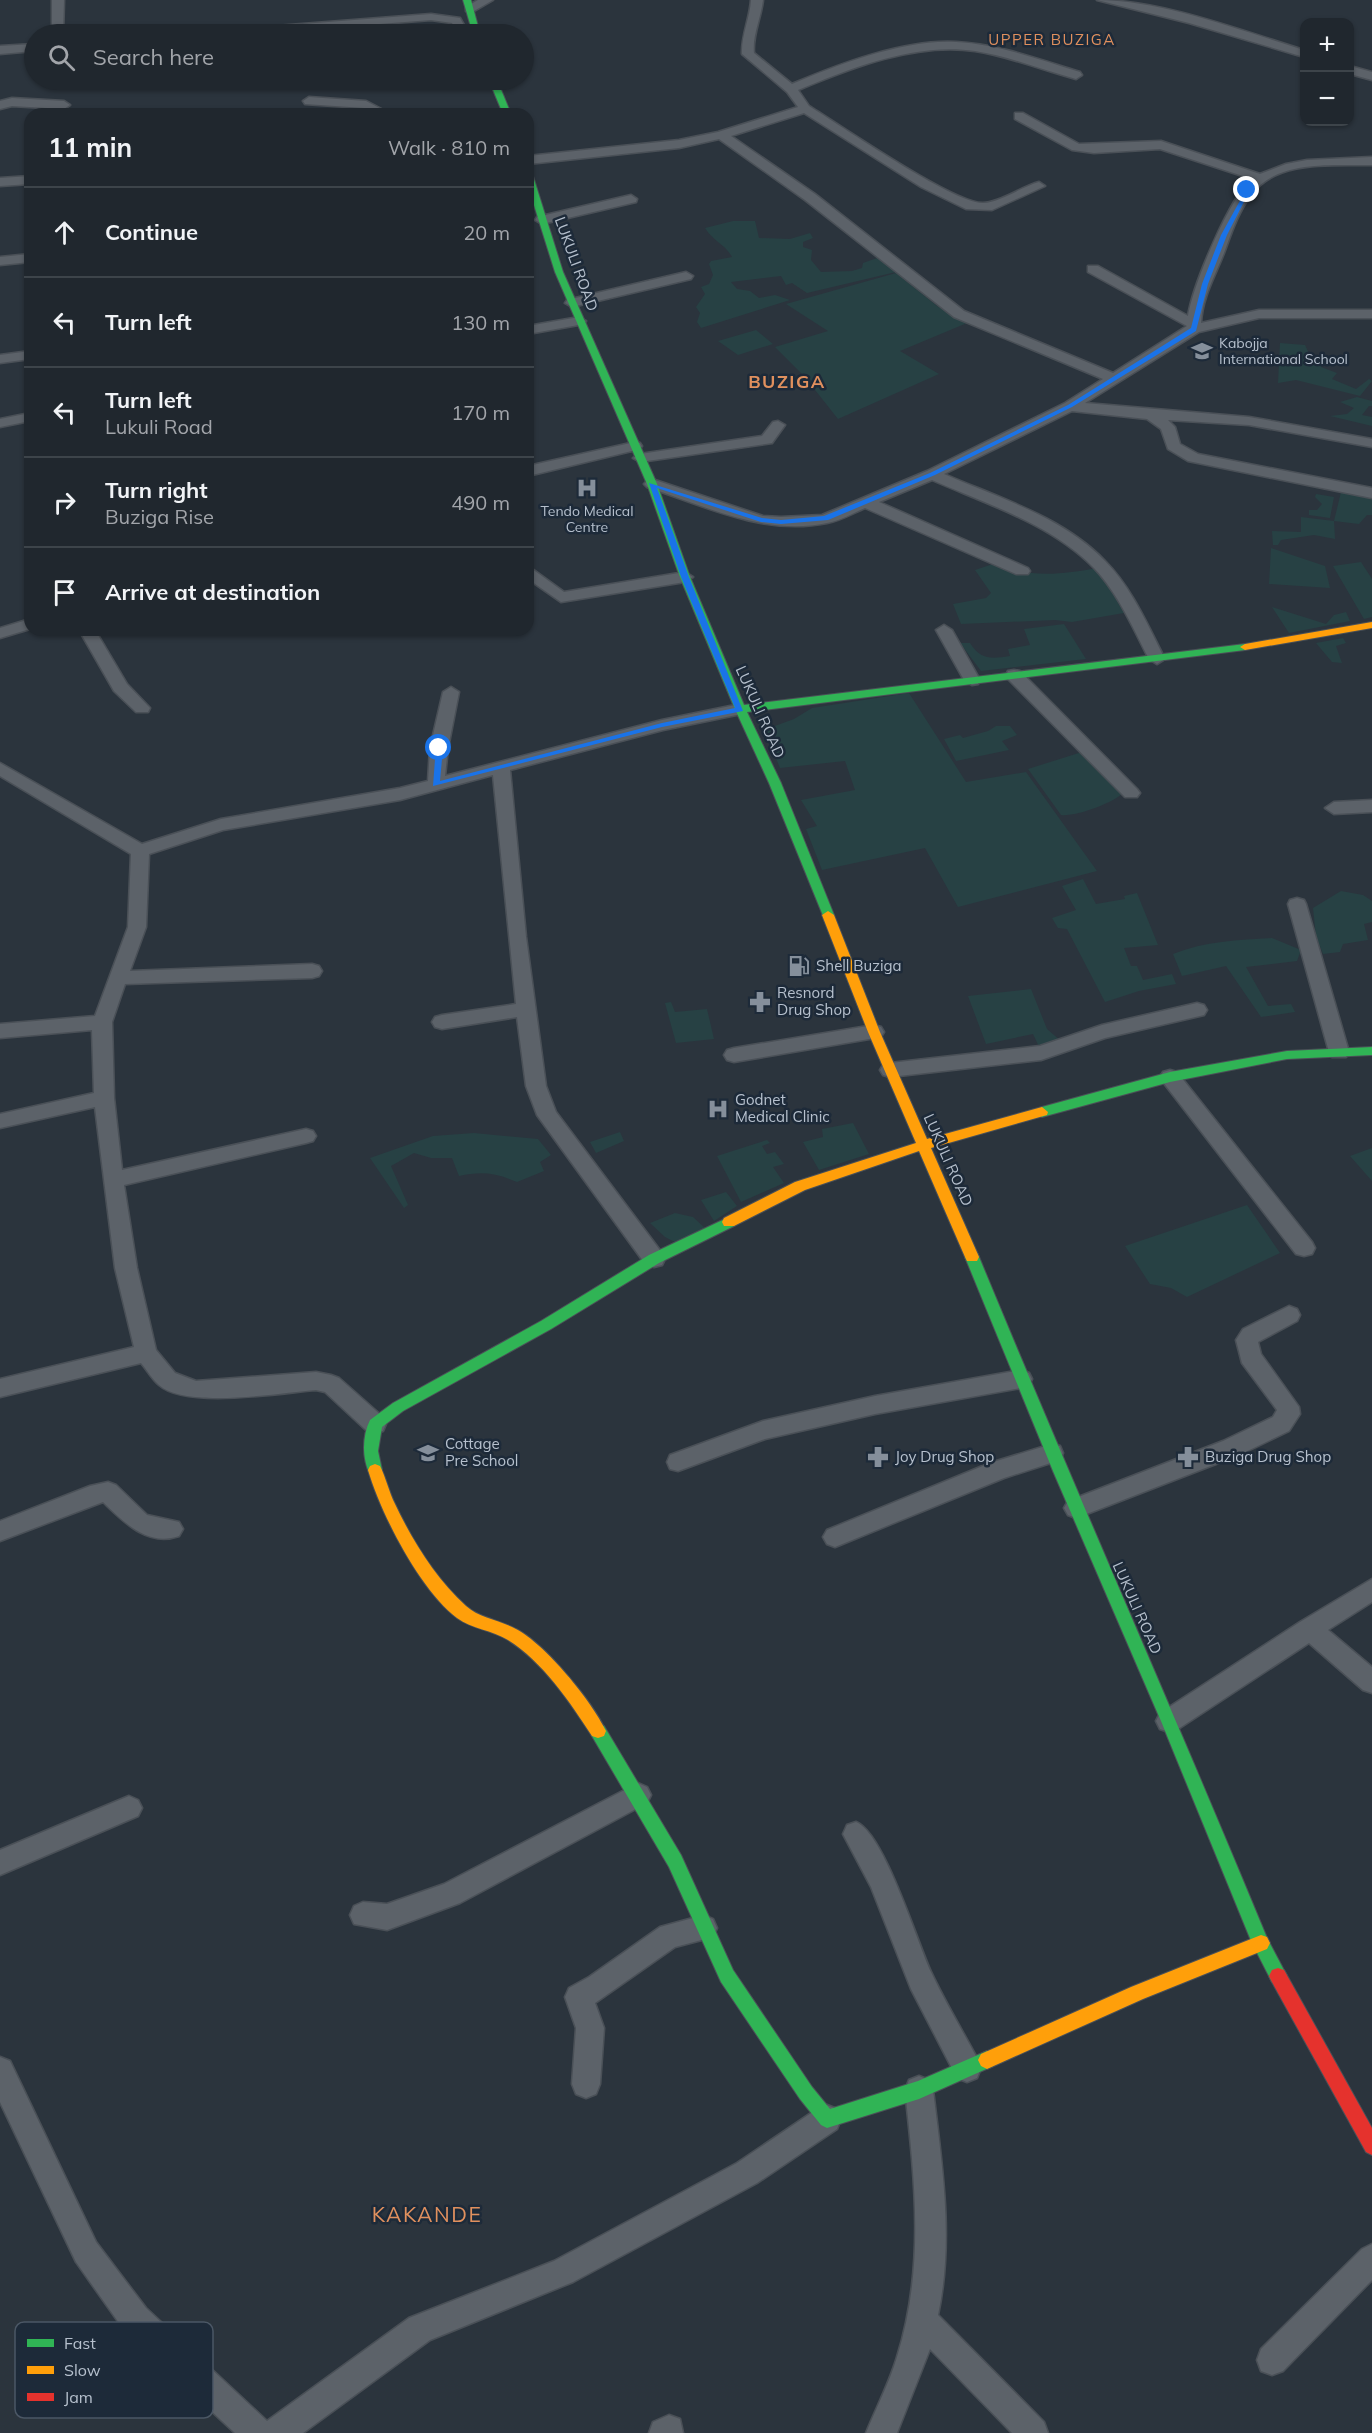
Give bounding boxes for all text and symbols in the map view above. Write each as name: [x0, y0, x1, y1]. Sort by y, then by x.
map controls: [1300, 18, 1354, 126]
button: +: [1300, 18, 1354, 72]
search box: [24, 24, 534, 90]
district label: UPPER BUZIGA: [988, 30, 1116, 49]
icon: search: [45, 41, 78, 74]
text: Search here: [93, 43, 214, 71]
button: −: [1300, 72, 1354, 126]
text: 11 min: [48, 131, 132, 164]
text: Walk · 810 m: [388, 135, 510, 160]
route end: [1233, 176, 1259, 202]
street label: LUKULI ROAD: [551, 214, 602, 314]
icon: ahead: [48, 216, 81, 249]
text: Continue: [105, 218, 198, 246]
text: 20 m: [463, 220, 510, 245]
icon: left: [48, 306, 81, 339]
text: Turn left: [105, 308, 192, 336]
text: 130 m: [451, 310, 510, 335]
place label: Kabojja International School: [1219, 334, 1348, 368]
school or university icon: Kabojja International School: [1190, 339, 1214, 363]
district label: BUZIGA: [748, 370, 826, 393]
text: Turn left: [105, 386, 192, 414]
icon: left: [48, 396, 81, 429]
text: 170 m: [451, 400, 510, 425]
text: Lukuli Road: [105, 414, 213, 439]
text: Turn right: [105, 476, 208, 504]
hospital icon: Tendo Medical Centre: [575, 476, 599, 500]
icon: right: [48, 486, 81, 519]
text: 490 m: [451, 490, 510, 515]
place label: Tendo Medical Centre: [540, 502, 634, 536]
text: Buziga Rise: [105, 504, 214, 529]
icon: arrive: [48, 576, 81, 609]
text: Arrive at destination: [105, 578, 320, 606]
street label: LUKULI ROAD: [732, 663, 789, 761]
route start: [425, 734, 451, 760]
fuel station icon: Shell Buziga: [787, 954, 811, 978]
place label: Shell Buziga: [816, 956, 902, 975]
place label: Resnord Drug Shop: [777, 983, 851, 1019]
pharmacy icon: Resnord Drug Shop: [748, 990, 772, 1014]
place label: Godnet Medical Clinic: [735, 1090, 830, 1126]
hospital icon: Godnet Medical Clinic: [706, 1097, 730, 1121]
street label: LUKULI ROAD: [920, 1111, 977, 1209]
place label: Cottage Pre School: [445, 1434, 518, 1470]
school or university icon: Cottage Pre School: [416, 1441, 440, 1465]
pharmacy icon: Joy Drug Shop: [866, 1445, 890, 1469]
pharmacy icon: Buziga Drug Shop: [1176, 1445, 1200, 1469]
place label: Joy Drug Shop: [895, 1447, 994, 1466]
place label: Buziga Drug Shop: [1205, 1447, 1331, 1466]
street label: LUKULI ROAD: [1109, 1559, 1166, 1657]
district label: KAKANDE: [372, 2201, 482, 2227]
legend: [15, 2322, 213, 2418]
text: Fast: [64, 2333, 96, 2353]
text: Slow: [64, 2360, 101, 2380]
text: Jam: [64, 2387, 93, 2407]

